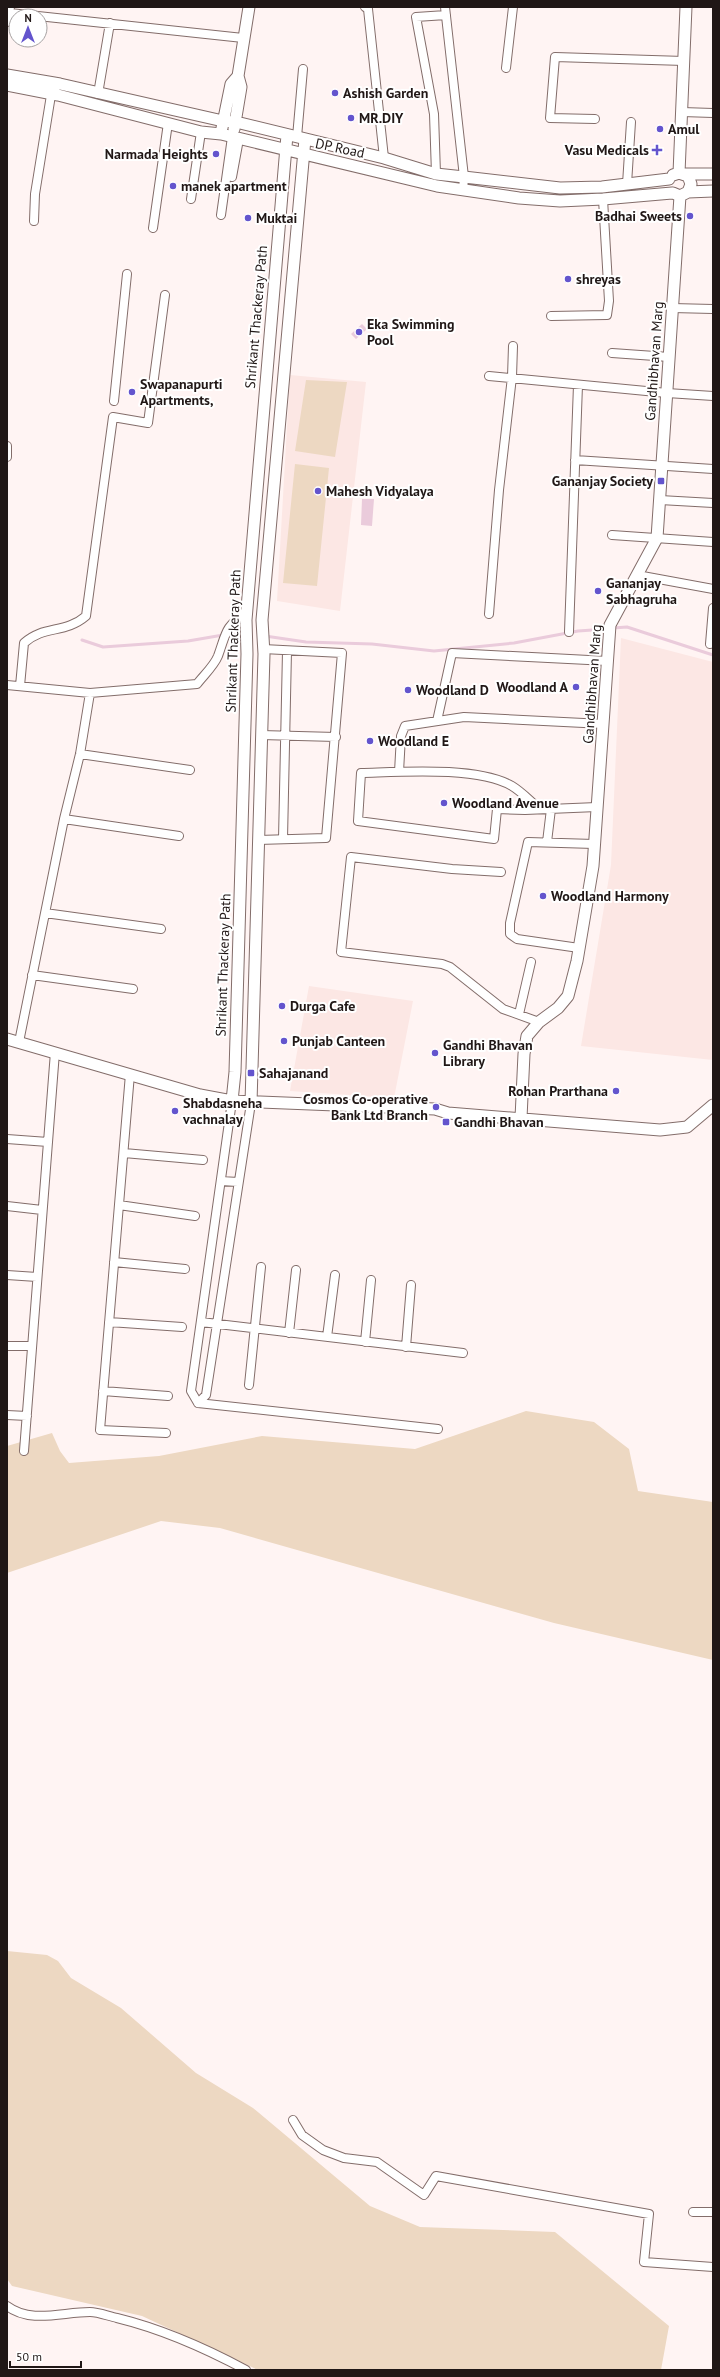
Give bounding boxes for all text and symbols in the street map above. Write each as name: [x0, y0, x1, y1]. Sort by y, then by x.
north arrow: [8, 8, 48, 48]
text: N: [24, 11, 32, 25]
place label: Ashish Garden: [343, 84, 428, 102]
marker: Ashish Garden: [330, 88, 340, 98]
place label: MR.DIY: [359, 109, 404, 127]
marker: MR.DIY: [346, 113, 356, 123]
place label: Amul: [668, 120, 700, 138]
marker: Amul: [655, 124, 665, 134]
street label: DP Road: [314, 134, 366, 162]
place label: Vasu Medicals: [564, 141, 649, 159]
place label: Narmada Heights: [105, 145, 208, 163]
marker: Vasu Medicals: [652, 145, 662, 155]
marker: Narmada Heights: [211, 149, 221, 159]
place label: manek apartment: [181, 177, 287, 195]
marker: manek apartment: [168, 181, 178, 191]
place label: Badhai Sweets: [595, 207, 682, 225]
place label: Muktai: [256, 209, 297, 227]
marker: Badhai Sweets: [685, 211, 695, 221]
marker: Muktai: [243, 213, 253, 223]
street label: Shrikant Thackeray Path: [241, 245, 271, 389]
place label: shreyas: [576, 270, 621, 288]
marker: shreyas: [563, 274, 573, 284]
street label: Gandhibhavan Marg: [641, 301, 667, 421]
place label: Eka Swimming Pool: [367, 315, 454, 349]
marker: Eka Swimming Pool: [354, 327, 364, 337]
place label: Swapanapurti Apartments,: [140, 375, 223, 409]
marker: Swapanapurti Apartments,: [127, 387, 137, 397]
place label: Gananjay Society: [552, 472, 653, 490]
marker: Gananjay Society: [656, 476, 666, 486]
place label: Mahesh Vidyalaya: [326, 482, 434, 500]
marker: Mahesh Vidyalaya: [313, 486, 323, 496]
street label: Shrikant Thackeray Path: [222, 569, 244, 713]
place label: Gananjay Sabhagruha: [606, 574, 677, 608]
marker: Gananjay Sabhagruha: [593, 586, 603, 596]
street label: Gandhibhavan Marg: [579, 624, 605, 744]
place label: Woodland A: [496, 678, 569, 696]
place label: Woodland D: [416, 681, 489, 699]
marker: Woodland A: [571, 682, 581, 692]
marker: Woodland D: [403, 685, 413, 695]
place label: Woodland E: [378, 732, 449, 750]
marker: Woodland E: [365, 736, 375, 746]
place label: Woodland Avenue: [452, 794, 559, 812]
marker: Woodland Avenue: [439, 798, 449, 808]
place label: Woodland Harmony: [551, 887, 669, 905]
marker: Woodland Harmony: [538, 891, 548, 901]
street label: Shrikant Thackeray Path: [212, 893, 234, 1037]
place label: Durga Cafe: [290, 997, 355, 1015]
marker: Durga Cafe: [277, 1001, 287, 1011]
place label: Punjab Canteen: [292, 1032, 385, 1050]
marker: Punjab Canteen: [279, 1036, 289, 1046]
place label: Gandhi Bhavan Library: [443, 1036, 533, 1070]
marker: Gandhi Bhavan Library: [430, 1048, 440, 1058]
place label: Sahajanand: [259, 1064, 328, 1082]
marker: Sahajanand: [246, 1068, 256, 1078]
place label: Rohan Prarthana: [508, 1082, 608, 1100]
marker: Rohan Prarthana: [611, 1086, 621, 1096]
place label: Cosmos Co-operative Bank Ltd Branch: [303, 1090, 428, 1124]
place label: Shabdasneha vachnalay: [182, 1094, 262, 1128]
marker: Cosmos Co-operative Bank Ltd Branch: [431, 1102, 441, 1112]
marker: Shabdasneha vachnalay: [170, 1106, 180, 1116]
place label: Gandhi Bhavan: [454, 1113, 544, 1131]
marker: Gandhi Bhavan: [441, 1117, 451, 1127]
scale bar: [10, 2343, 81, 2369]
text: 50 m: [16, 2349, 42, 2364]

